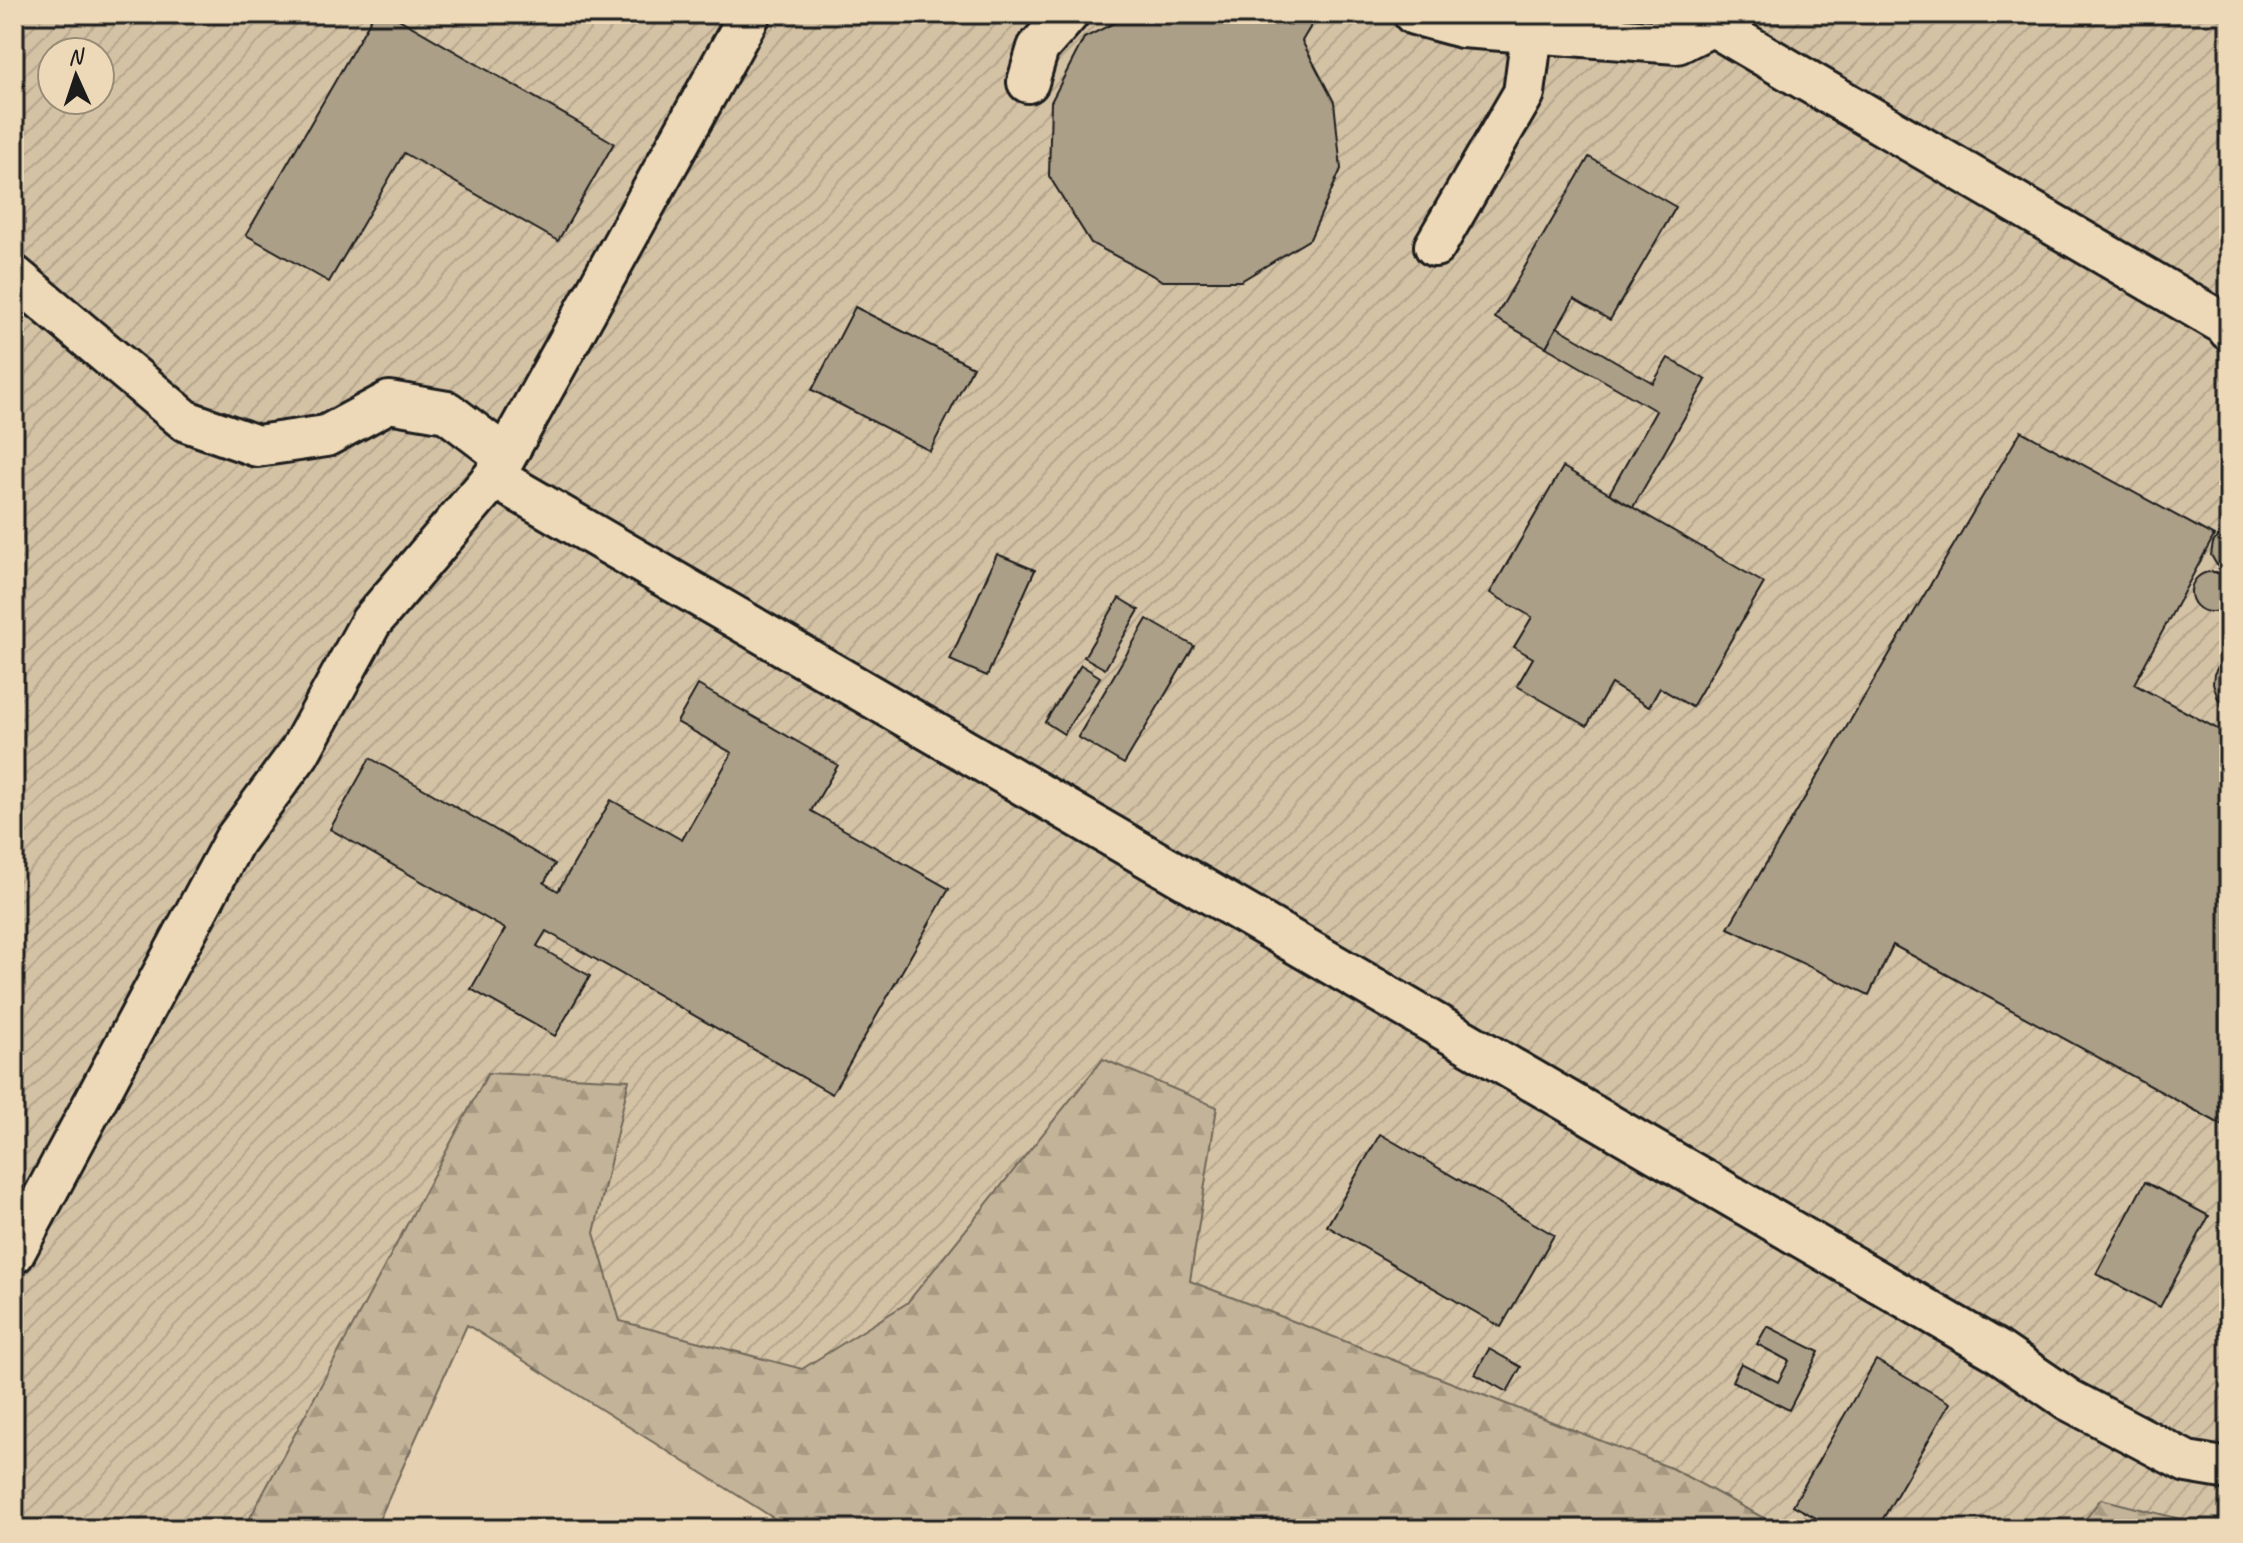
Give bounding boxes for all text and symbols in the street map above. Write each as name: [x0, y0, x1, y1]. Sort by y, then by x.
north arrow: [36, 36, 116, 116]
text: N: [67, 43, 86, 71]

